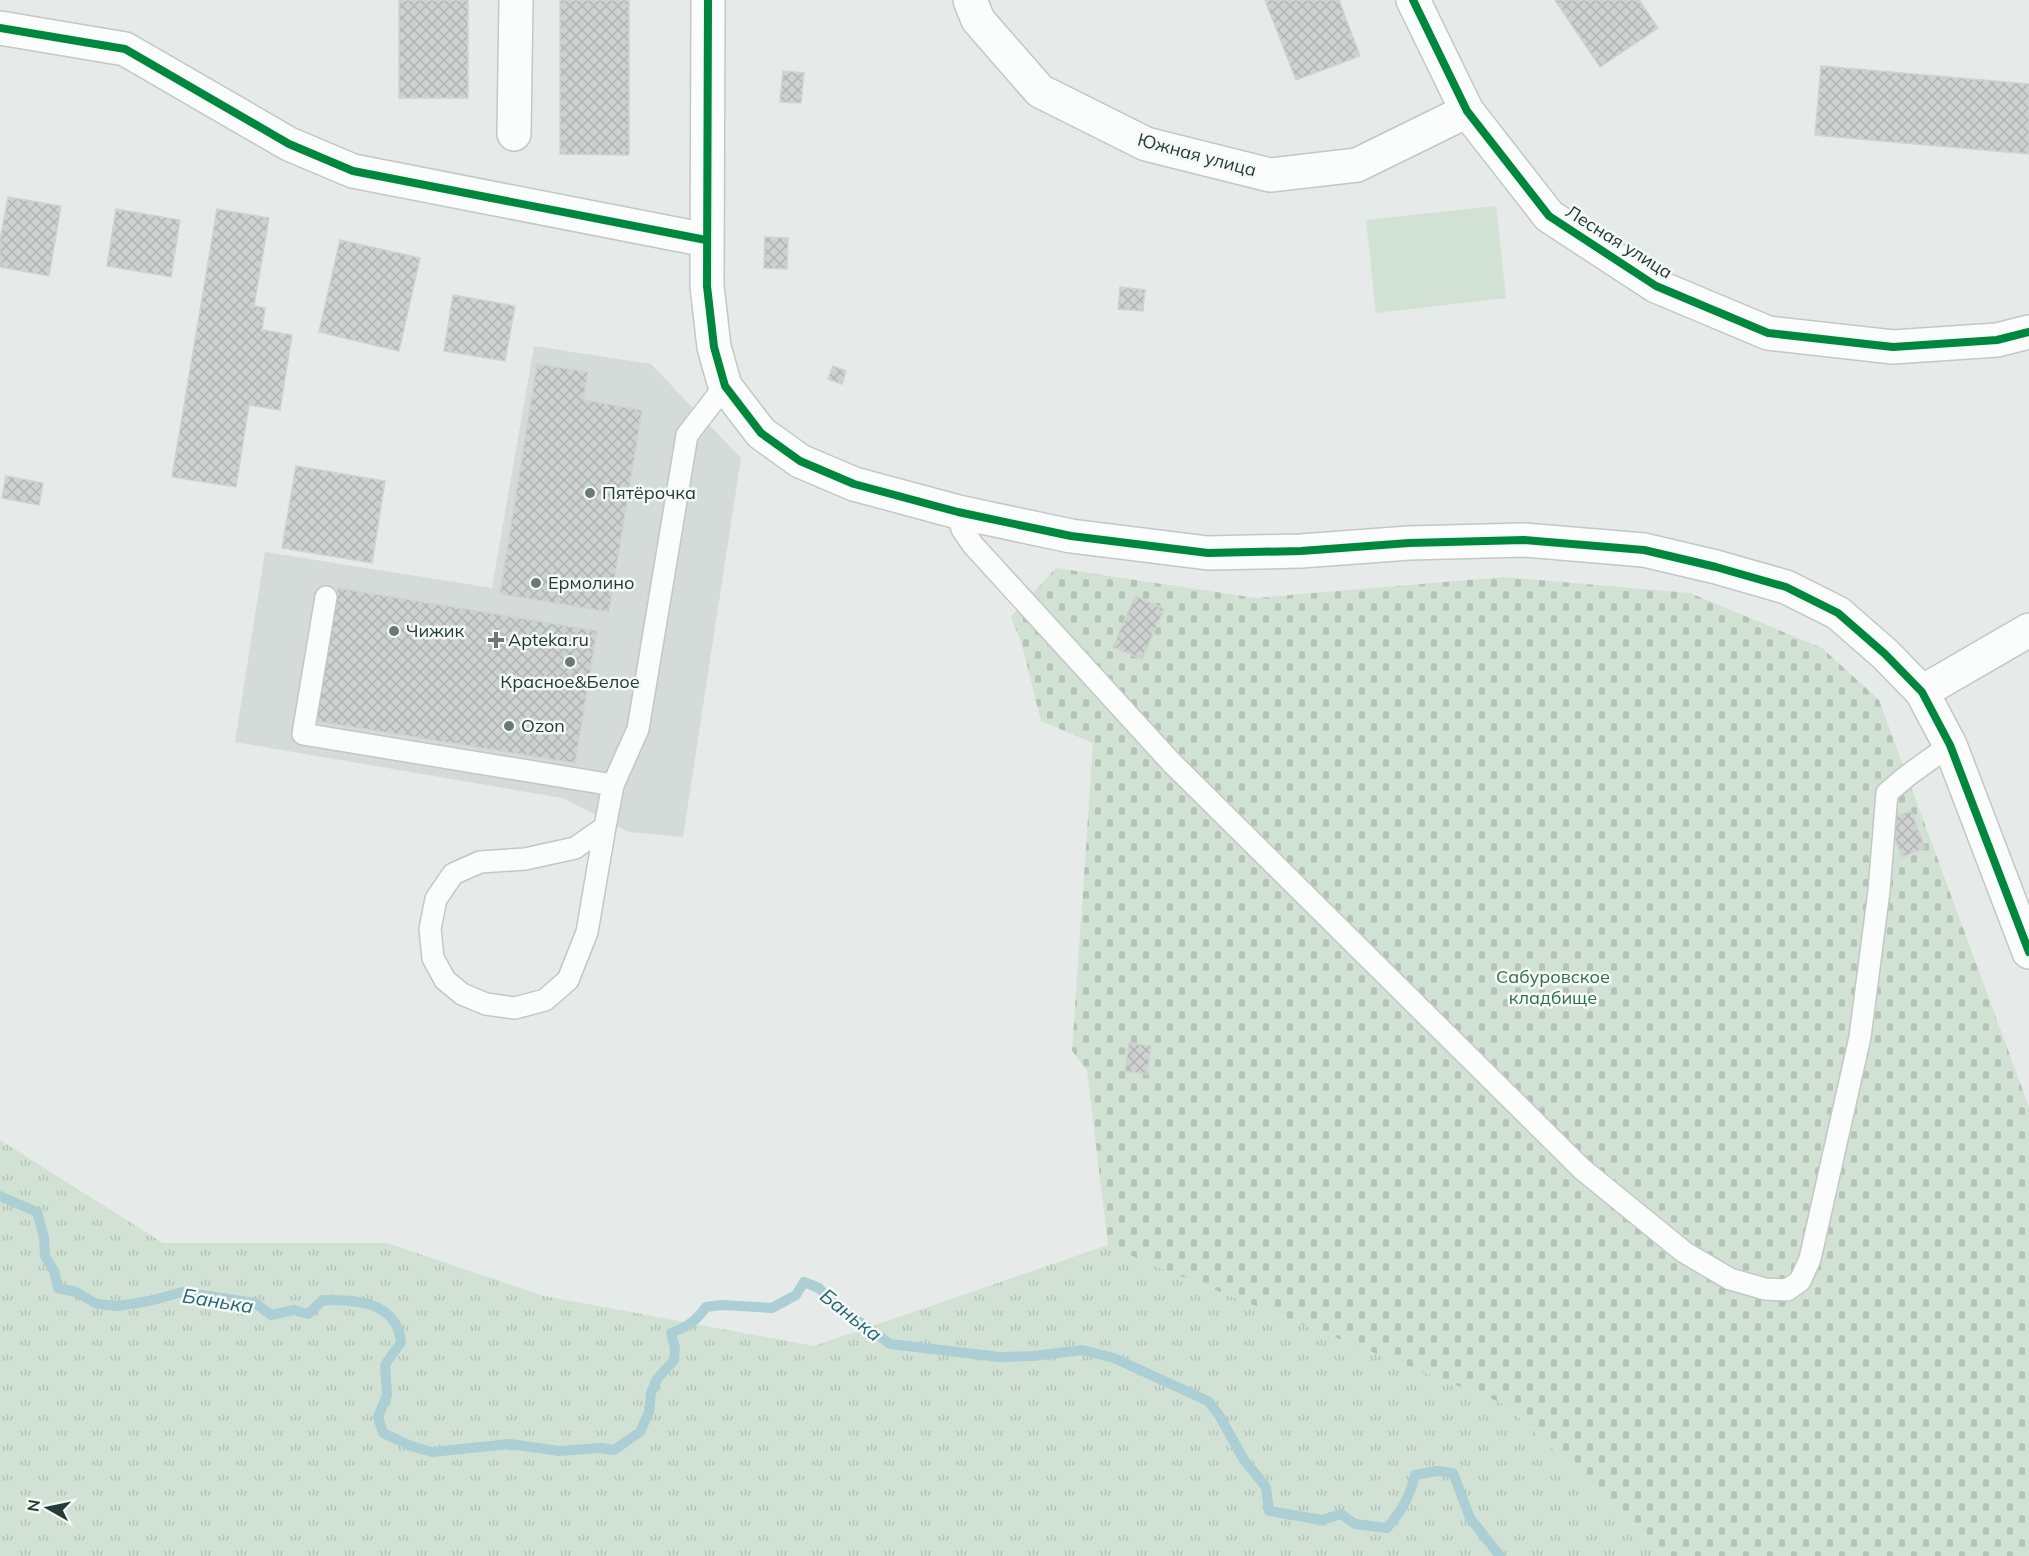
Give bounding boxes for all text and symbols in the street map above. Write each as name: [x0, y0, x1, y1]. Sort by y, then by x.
street label: Южная улица: [1135, 128, 1259, 181]
street label: Лесная улица: [1562, 200, 1677, 284]
place label: Пятёрочка: [602, 481, 696, 504]
marker: Пятёрочка: [583, 486, 597, 500]
place label: Ермолино: [548, 571, 634, 594]
marker: Ермолино: [529, 576, 543, 590]
place label: Чижик: [406, 619, 464, 642]
marker: Чижик: [387, 624, 401, 638]
place label: Apteka.ru: [508, 628, 589, 651]
marker: Apteka.ru: [489, 633, 503, 647]
marker: Красное&Белое: [563, 655, 577, 669]
place label: Красное&Белое: [500, 670, 640, 693]
place label: Ozon: [521, 714, 565, 737]
marker: Ozon: [502, 719, 516, 733]
park label: Сабуровское кладбище: [1496, 965, 1610, 1009]
water label: Банька: [181, 1283, 255, 1318]
water label: Банька: [815, 1283, 887, 1347]
north arrow: [18, 1478, 78, 1538]
text: N: [22, 1498, 44, 1513]

